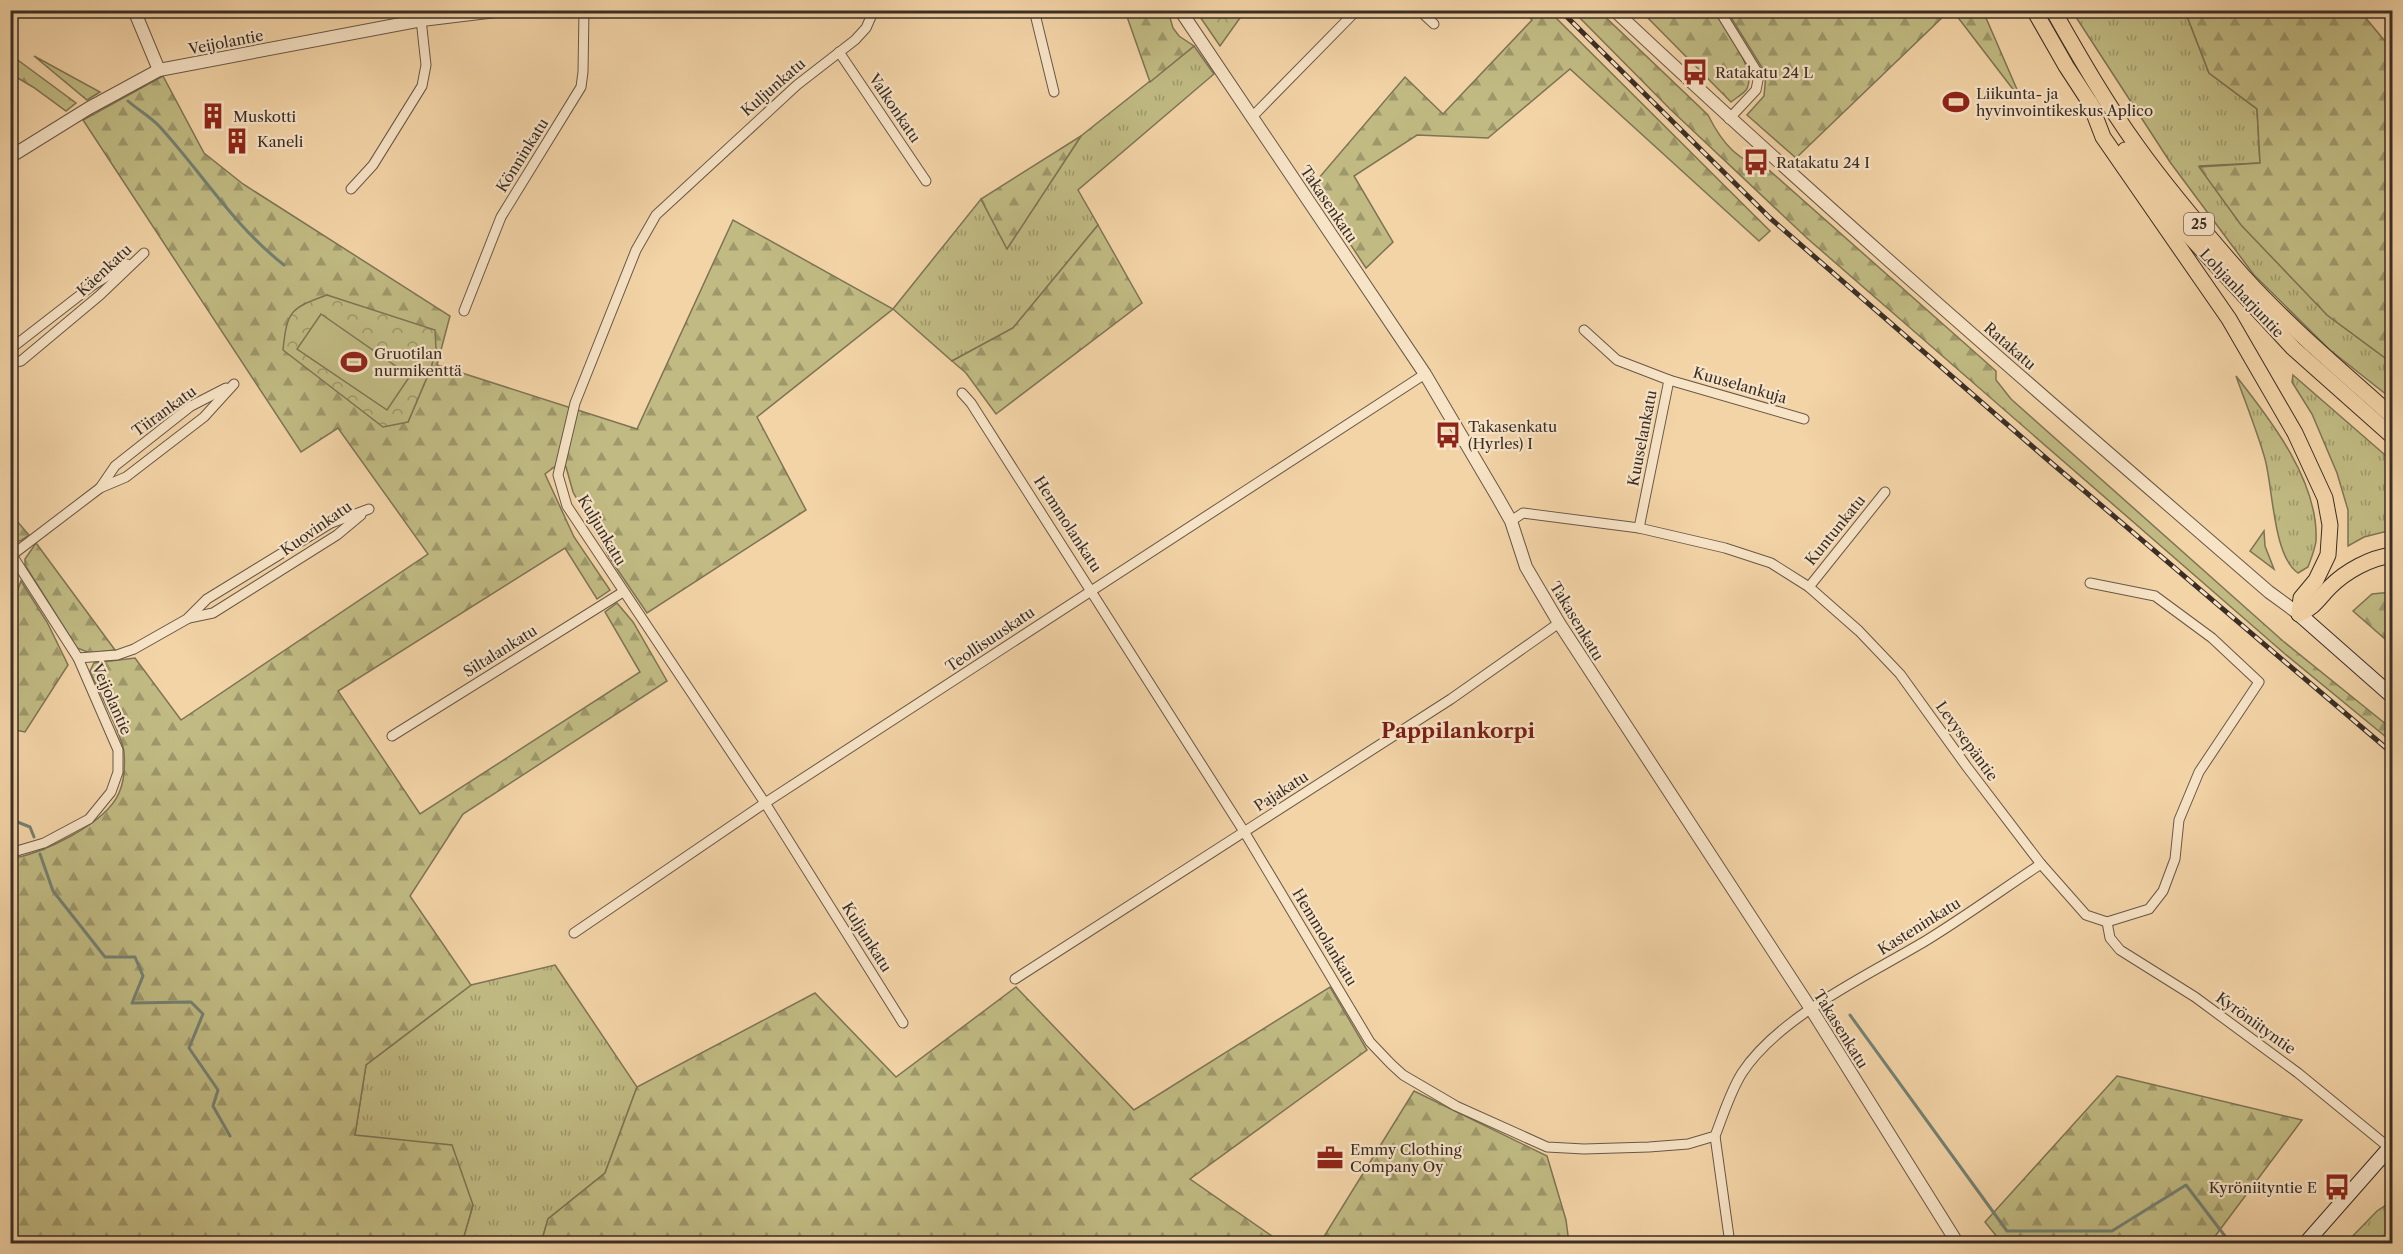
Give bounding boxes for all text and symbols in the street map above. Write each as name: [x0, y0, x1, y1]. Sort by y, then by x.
street label: Veijolantie: [186, 25, 265, 59]
street label: Kuljunkatu: [737, 54, 809, 120]
bus stop icon: Ratakatu 24 L: [1680, 57, 1710, 87]
place label: Ratakatu 24 L: [1715, 63, 1813, 82]
street label: Valkonkatu: [864, 69, 925, 146]
place label: Liikunta- ja hyvinvointikeskus Aplico: [1976, 84, 2153, 120]
sports icon: Liikunta- ja hyvinvointikeskus Aplico: [1941, 87, 1971, 117]
building icon: Muskotti: [198, 101, 228, 131]
place label: Muskotti: [233, 107, 297, 126]
street label: Könninkatu: [492, 114, 552, 196]
building icon: Kaneli: [222, 126, 252, 156]
place label: Kaneli: [257, 132, 304, 151]
bus stop icon: Ratakatu 24 I: [1741, 147, 1771, 177]
place label: Ratakatu 24 I: [1776, 153, 1870, 172]
street label: Takasenkatu: [1296, 162, 1362, 246]
road number: 25: [2184, 213, 2214, 235]
street label: Käenkatu: [73, 240, 135, 300]
street label: Lohjanharjuntie: [2196, 245, 2288, 341]
street label: Ratakatu: [1980, 318, 2040, 374]
place label: Gruotilan nurmikenttä: [374, 344, 462, 380]
sports icon: Gruotilan nurmikenttä: [339, 347, 369, 377]
street label: Kuuselankuja: [1691, 363, 1789, 408]
street label: Tiirankatu: [128, 381, 200, 441]
street label: Kuuselankatu: [1623, 388, 1661, 488]
place label: Takasenkatu (Hyrles) I: [1468, 417, 1557, 453]
bus stop icon: Takasenkatu (Hyrles) I: [1433, 420, 1463, 450]
street label: Hemmolankatu: [1030, 472, 1106, 576]
street label: Kuljunkatu: [573, 491, 631, 569]
street label: Kuntunkatu: [1801, 491, 1869, 569]
street label: Kuovinkatu: [277, 497, 355, 559]
street label: Takasenkatu: [1546, 578, 1608, 664]
street label: Teollisuuskatu: [942, 602, 1038, 676]
street label: Siltalankatu: [459, 621, 541, 681]
street label: Veijolantie: [87, 660, 136, 738]
street label: Levysepäntie: [1932, 697, 2002, 785]
district label: Pappilankorpi: [1381, 718, 1536, 743]
street label: Pajakatu: [1250, 767, 1312, 815]
street label: Hemmolankatu: [1288, 885, 1362, 989]
street label: Kasteninkatu: [1874, 893, 1964, 959]
street label: Kuljunkatu: [838, 898, 896, 976]
street label: Takasenkatu: [1809, 986, 1873, 1072]
street label: Kyröniityntie: [2212, 988, 2300, 1058]
place label: Emmy Clothing Company Oy: [1350, 1140, 1462, 1176]
office icon: Emmy Clothing Company Oy: [1315, 1143, 1345, 1173]
bus stop icon: Kyröniityntie E: [2322, 1172, 2352, 1202]
place label: Kyröniityntie E: [2209, 1178, 2317, 1197]

